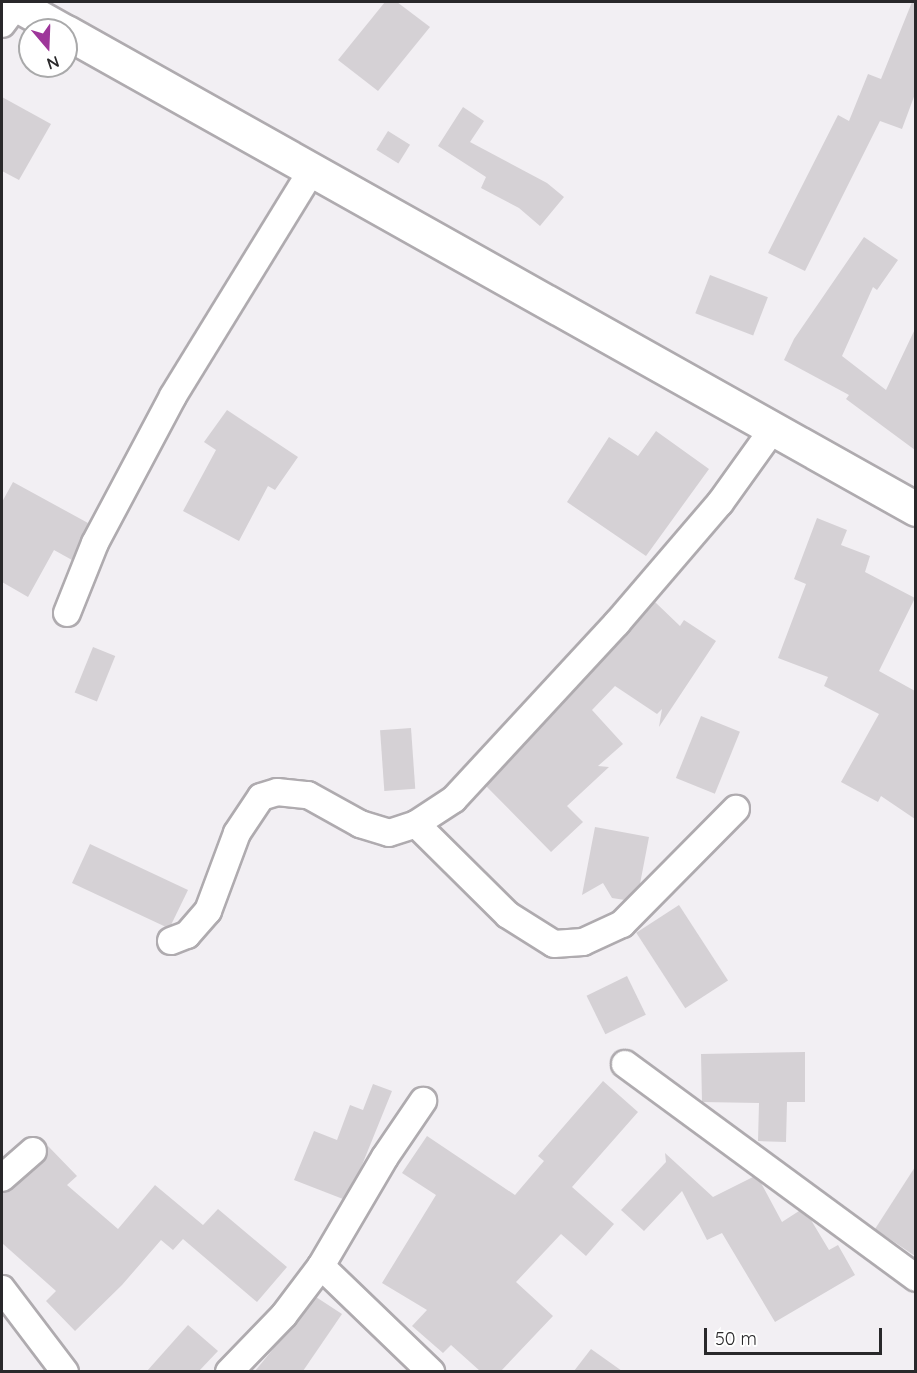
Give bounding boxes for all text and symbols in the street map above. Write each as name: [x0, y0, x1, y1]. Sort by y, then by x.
north arrow: [18, 18, 78, 78]
text: N: [44, 52, 62, 74]
scale bar: [707, 1316, 886, 1354]
text: 50 m: [715, 1327, 757, 1350]

